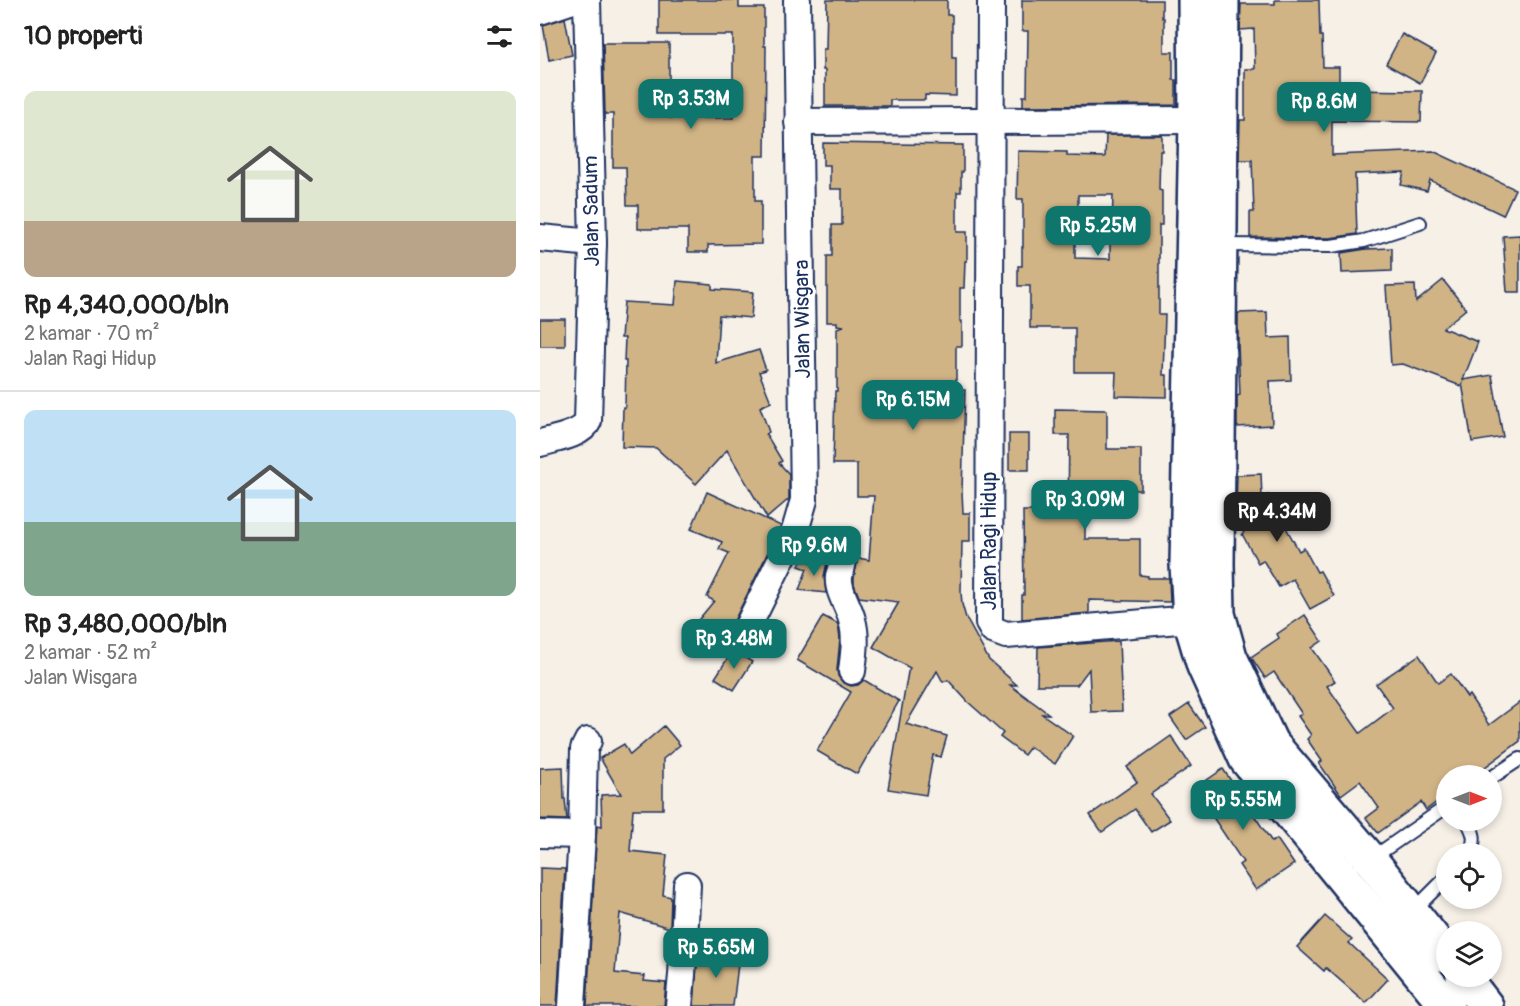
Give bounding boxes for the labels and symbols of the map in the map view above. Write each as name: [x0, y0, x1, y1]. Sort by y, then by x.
pin: Rp 3.53M: [629, 79, 753, 130]
pin: Rp 8.6M: [1269, 82, 1379, 133]
street label: Jalan Sadum: [577, 155, 606, 267]
pin: Rp 5.25M: [1036, 206, 1160, 257]
street label: Jalan Wisgara: [788, 259, 817, 379]
pin: Rp 6.15M: [851, 380, 975, 431]
street label: Jalan Ragi Hidup: [976, 471, 1003, 610]
pin: Rp 3.09M: [1023, 480, 1147, 531]
pin: Rp 4.34M: [1215, 492, 1339, 543]
pin: Rp 9.6M: [759, 526, 869, 577]
pin: Rp 3.48M: [672, 619, 796, 670]
north arrow: [1436, 765, 1502, 831]
pin: Rp 5.55M: [1181, 780, 1305, 831]
pin: Rp 5.65M: [654, 928, 778, 979]

